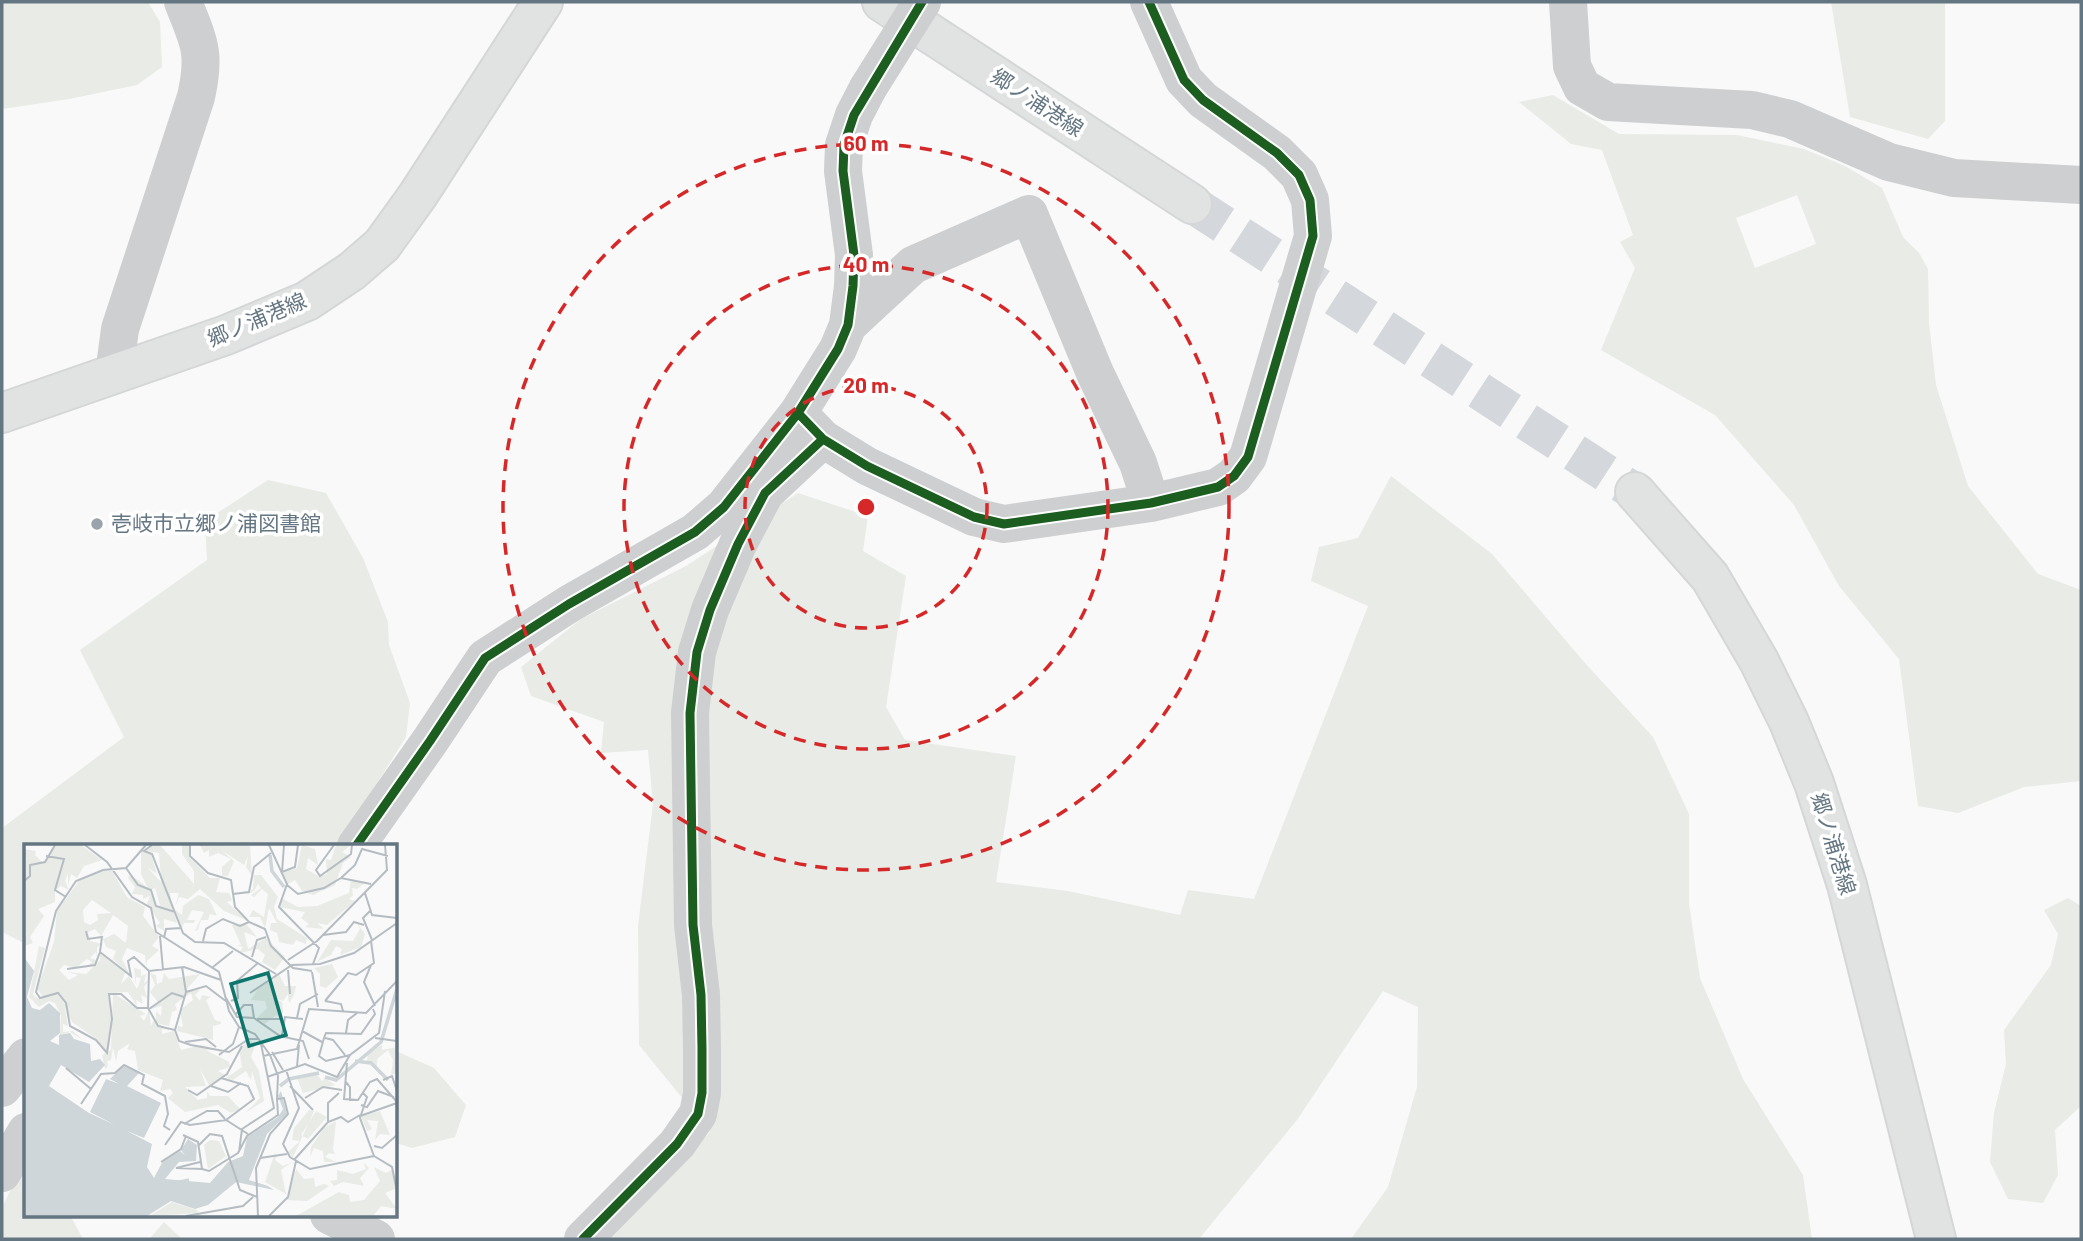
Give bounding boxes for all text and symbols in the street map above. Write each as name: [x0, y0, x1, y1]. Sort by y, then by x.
street label: 郷ノ浦港線: [987, 63, 1089, 141]
text: 60 m: [844, 130, 888, 155]
text: 40 m: [843, 251, 889, 276]
street label: 郷ノ浦港線: [203, 287, 310, 351]
text: 20 m: [843, 372, 889, 397]
centre of rings: [854, 495, 878, 519]
place label: 壱岐市立郷ノ浦図書館: [111, 510, 321, 535]
marker: 壱岐市立郷ノ浦図書館: [89, 516, 105, 532]
street label: 郷ノ浦港線: [1807, 790, 1862, 897]
inset map: [24, 844, 397, 1216]

